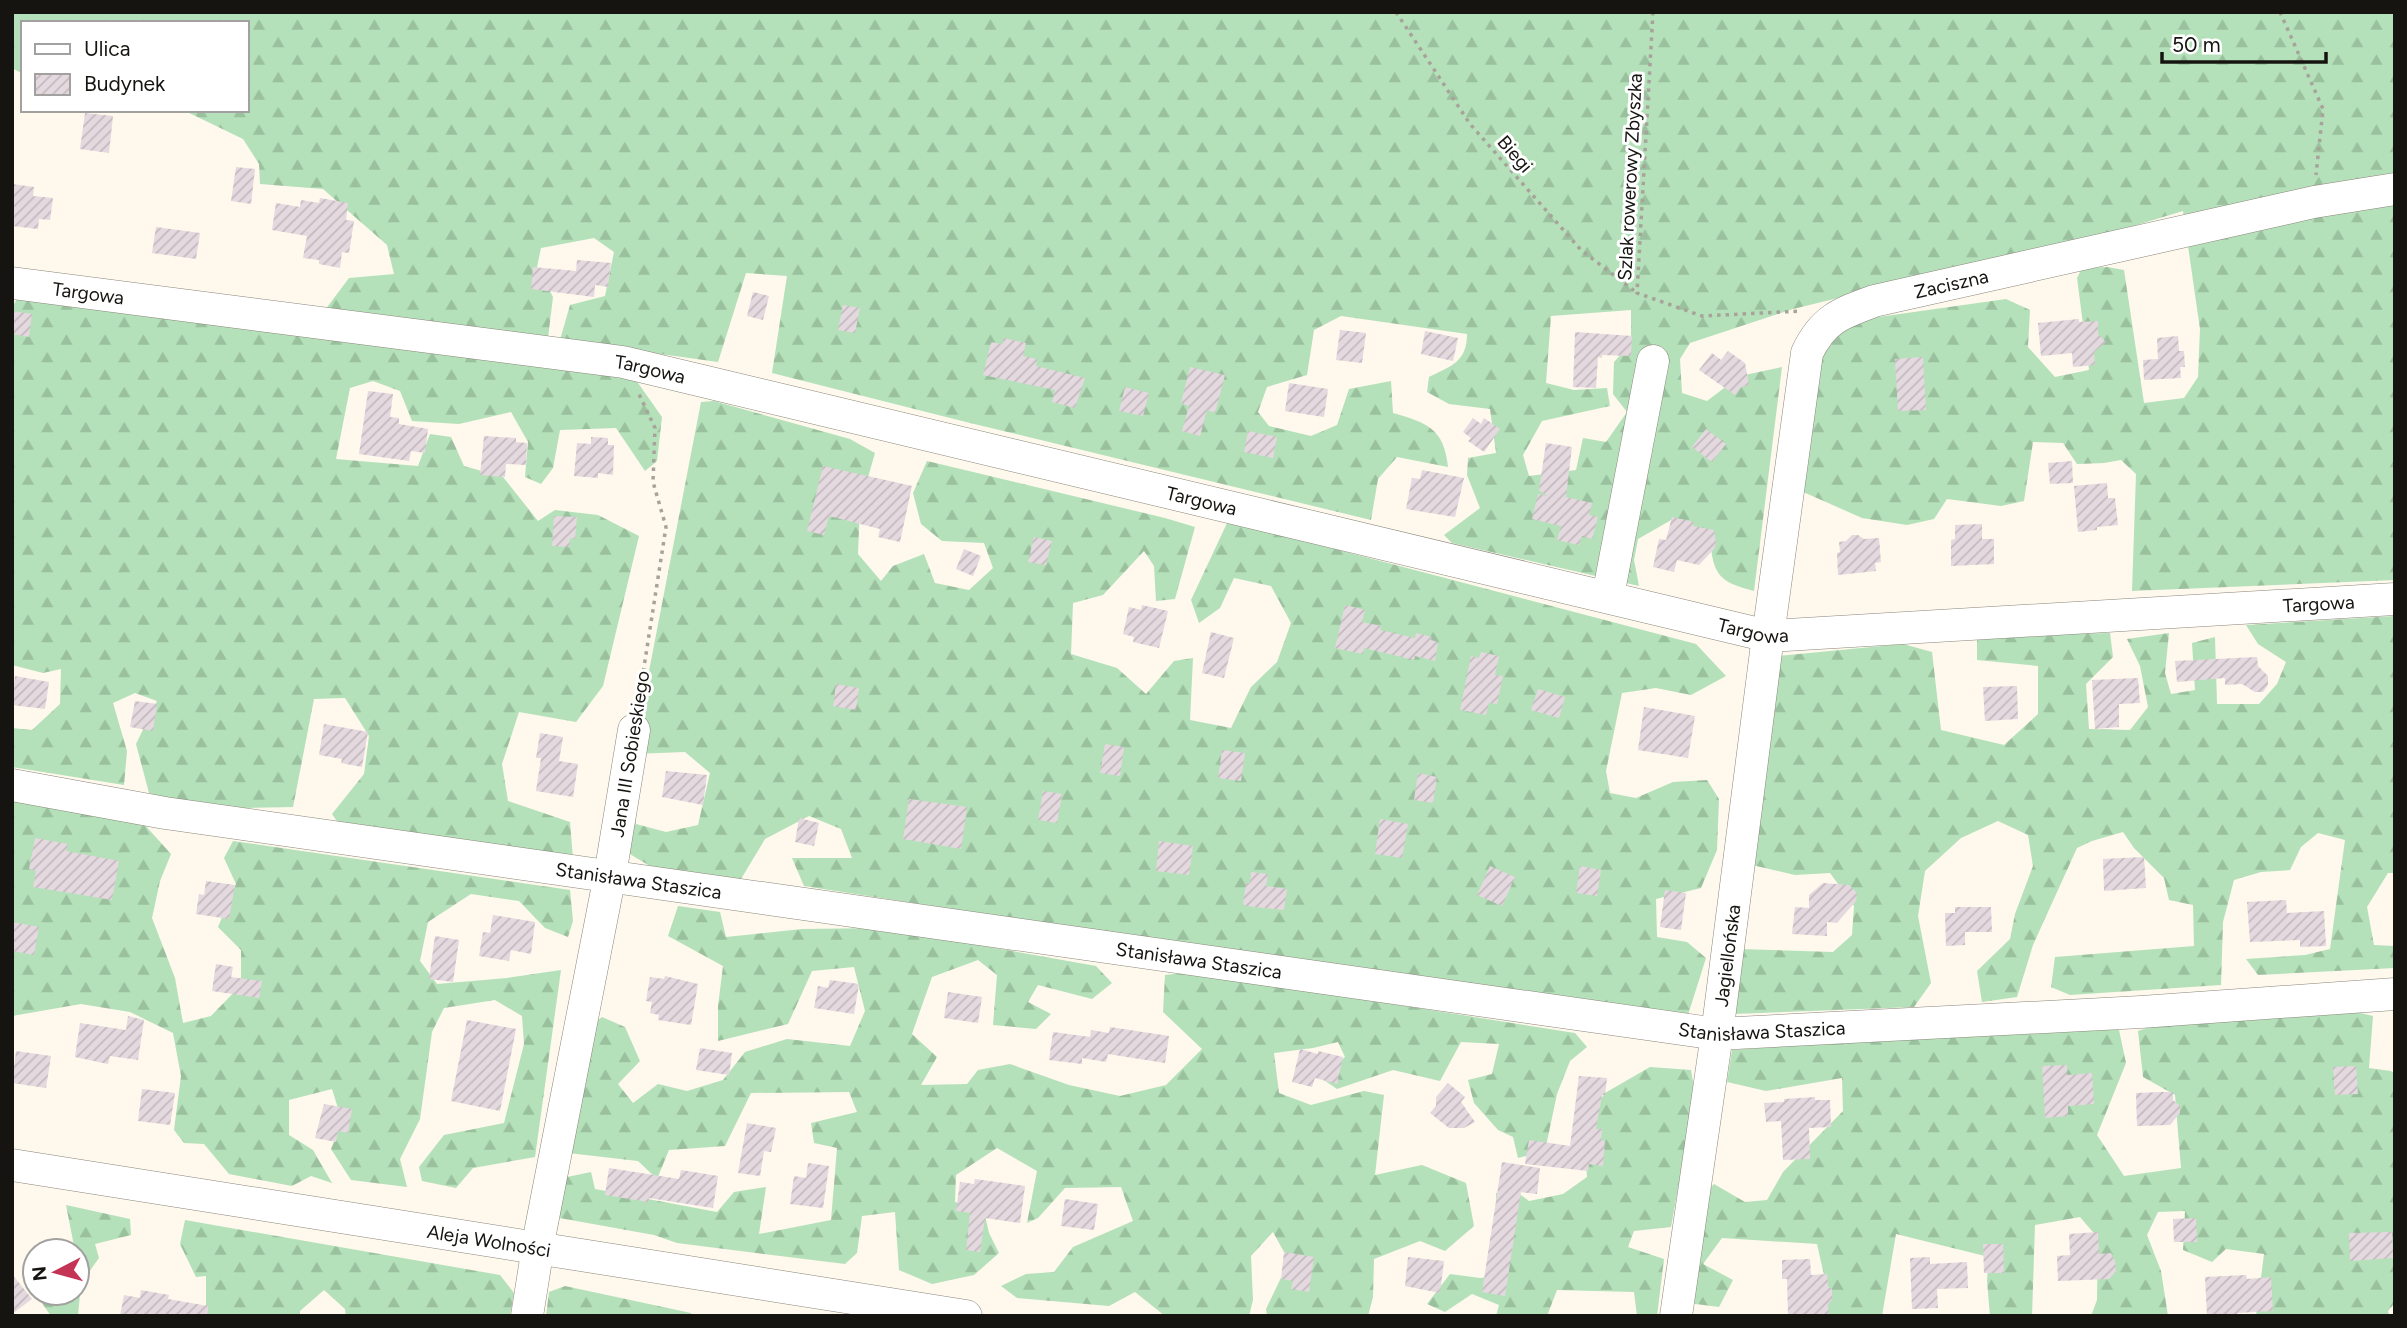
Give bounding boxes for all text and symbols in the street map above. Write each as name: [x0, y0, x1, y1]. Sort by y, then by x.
legend: [21, 21, 248, 112]
scale bar: [2162, 21, 2326, 65]
text: 50 m: [2172, 32, 2221, 57]
text: Ulica: [84, 36, 130, 61]
text: Budynek: [84, 71, 166, 96]
street label: Szlak rowerowy Zbyszka: [1613, 73, 1647, 281]
street label: Biegi: [1493, 131, 1537, 177]
street label: Zaciszna: [1912, 264, 1990, 303]
street label: Targowa: [51, 277, 125, 309]
street label: Targowa: [614, 350, 688, 388]
street label: Targowa: [1164, 481, 1239, 520]
street label: Targowa: [2282, 590, 2355, 617]
street label: Targowa: [1715, 613, 1789, 648]
street label: Jana III Sobieskiego: [605, 669, 655, 839]
street label: Stanisława Staszica: [554, 857, 723, 904]
street label: Jagiellońska: [1709, 903, 1745, 1008]
street label: Stanisława Staszica: [1114, 937, 1284, 983]
street label: Stanisława Staszica: [1677, 1016, 1846, 1045]
street label: Aleja Wolności: [426, 1219, 553, 1262]
north arrow: [21, 1237, 91, 1307]
text: N: [27, 1265, 52, 1282]

